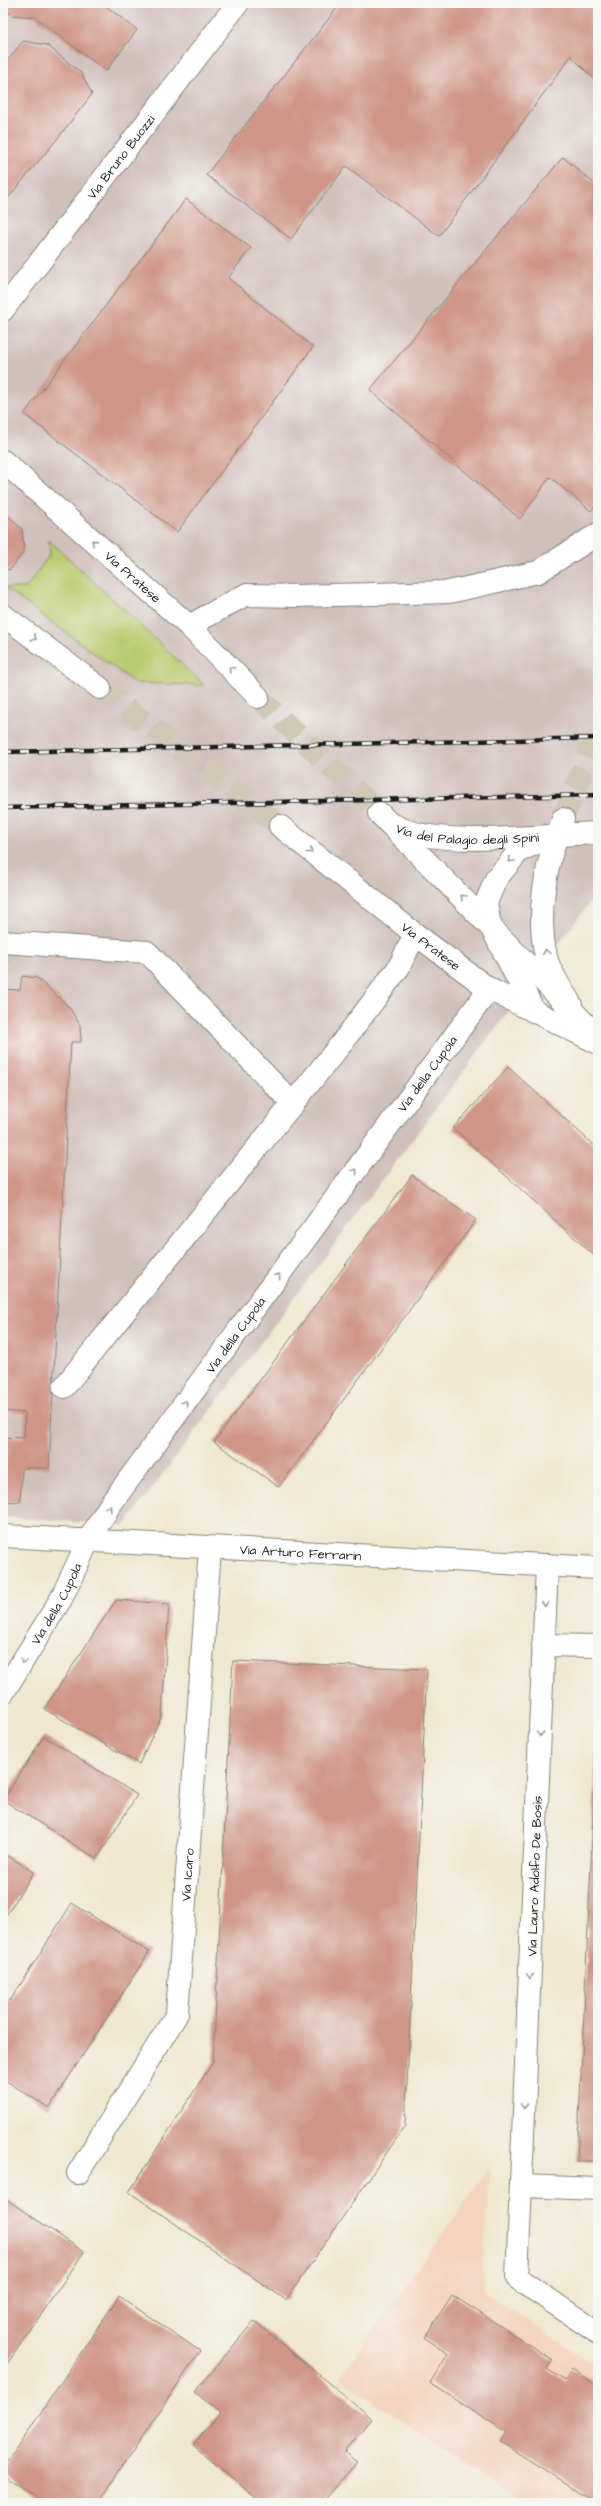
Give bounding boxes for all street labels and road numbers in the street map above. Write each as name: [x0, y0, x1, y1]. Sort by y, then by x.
street label: Via Bruno Buozzi: [83, 111, 159, 203]
street label: Via Pratese: [100, 547, 165, 607]
street label: Via del Palagio degli Spini: [393, 819, 540, 850]
street label: Via Pratese: [397, 918, 464, 975]
street label: Via della Cupola: [394, 1032, 462, 1116]
street label: Via della Cupola: [202, 1293, 270, 1377]
street label: Via Arturo Ferrarin: [239, 1541, 362, 1565]
street label: Via della Cupola: [27, 1560, 87, 1648]
street label: Via Lauro Adolfo De Bosis: [523, 1795, 547, 1957]
street label: Via Icaro: [177, 1847, 199, 1902]

